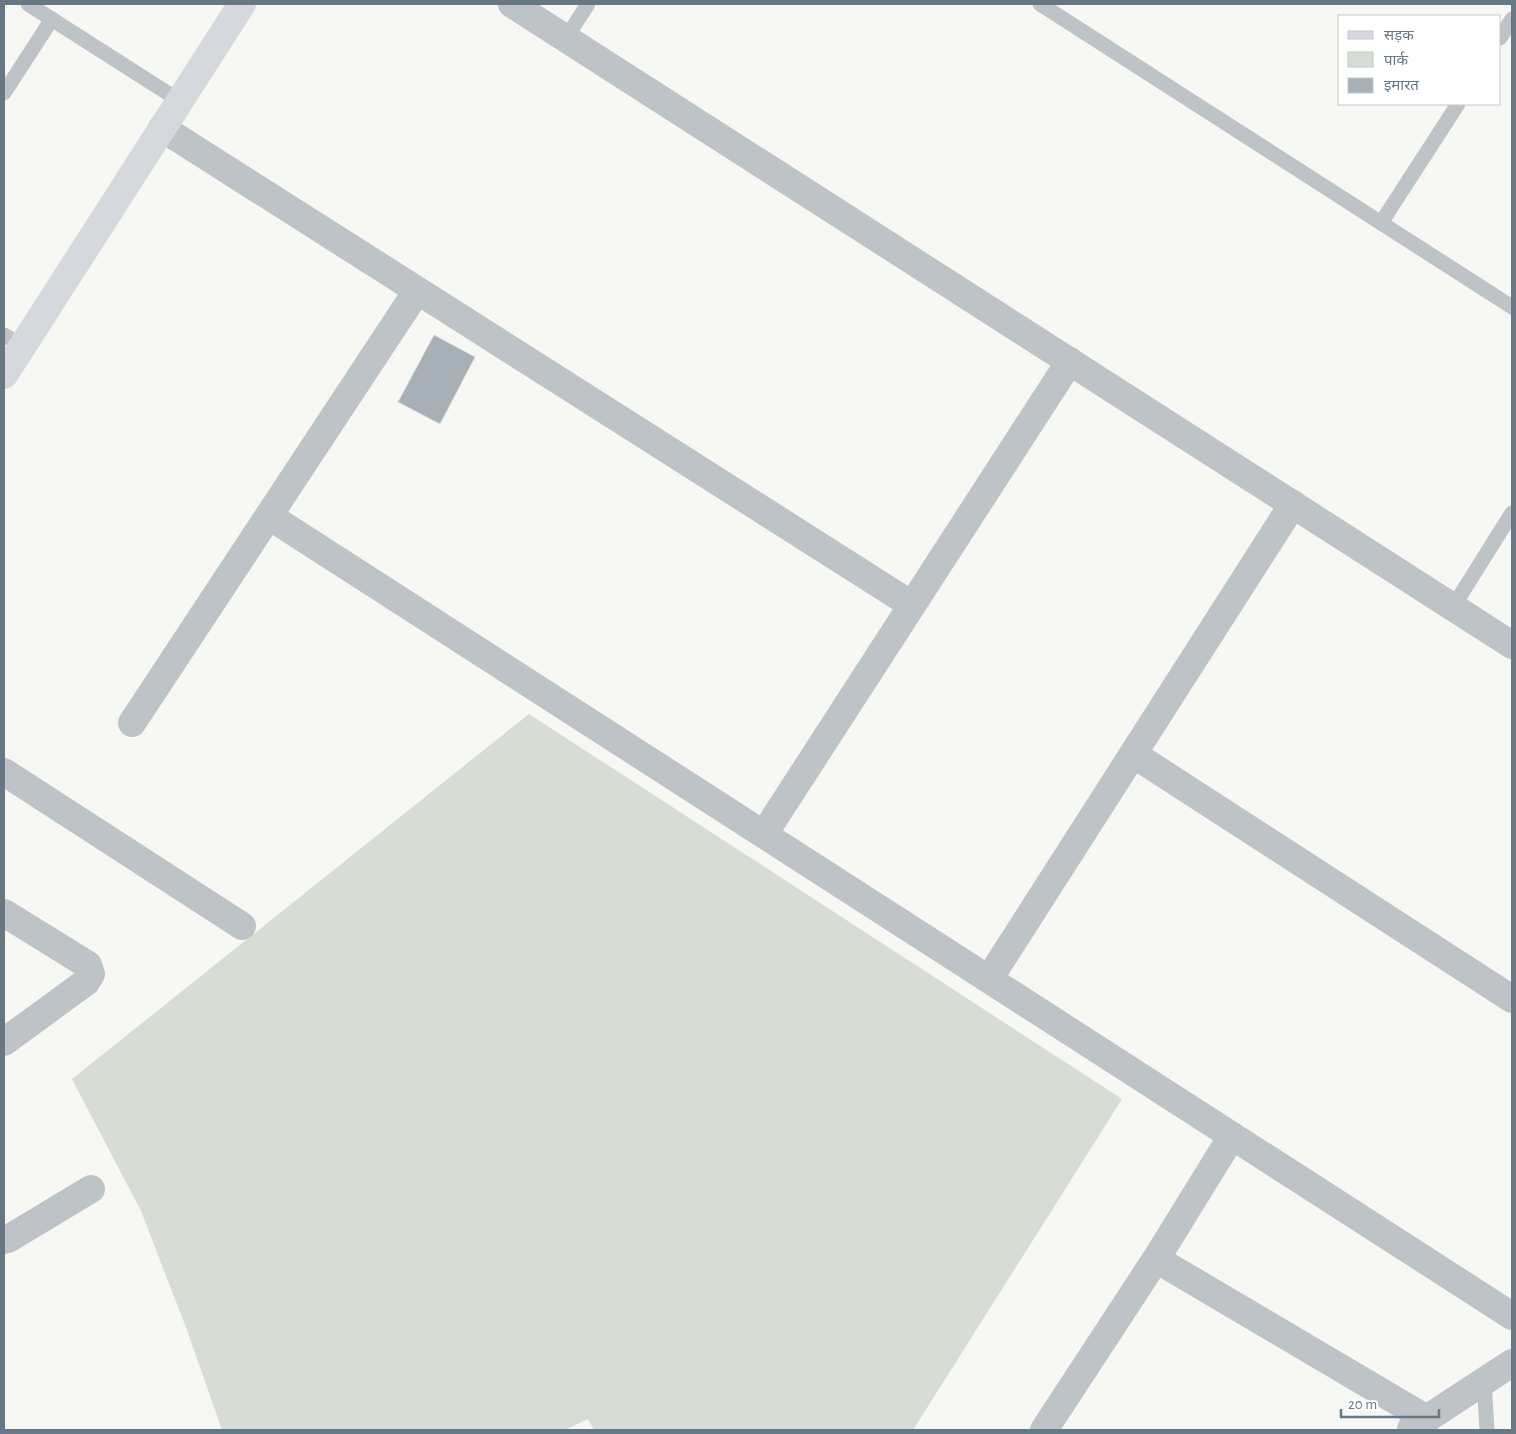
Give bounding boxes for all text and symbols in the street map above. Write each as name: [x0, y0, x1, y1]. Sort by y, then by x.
legend: [1338, 15, 1501, 105]
text: सड़क: [1384, 28, 1414, 43]
text: पार्क: [1384, 51, 1408, 68]
text: इमारत: [1384, 78, 1419, 93]
scale bar: [1341, 1386, 1438, 1418]
text: 20 m: [1348, 1397, 1377, 1412]

